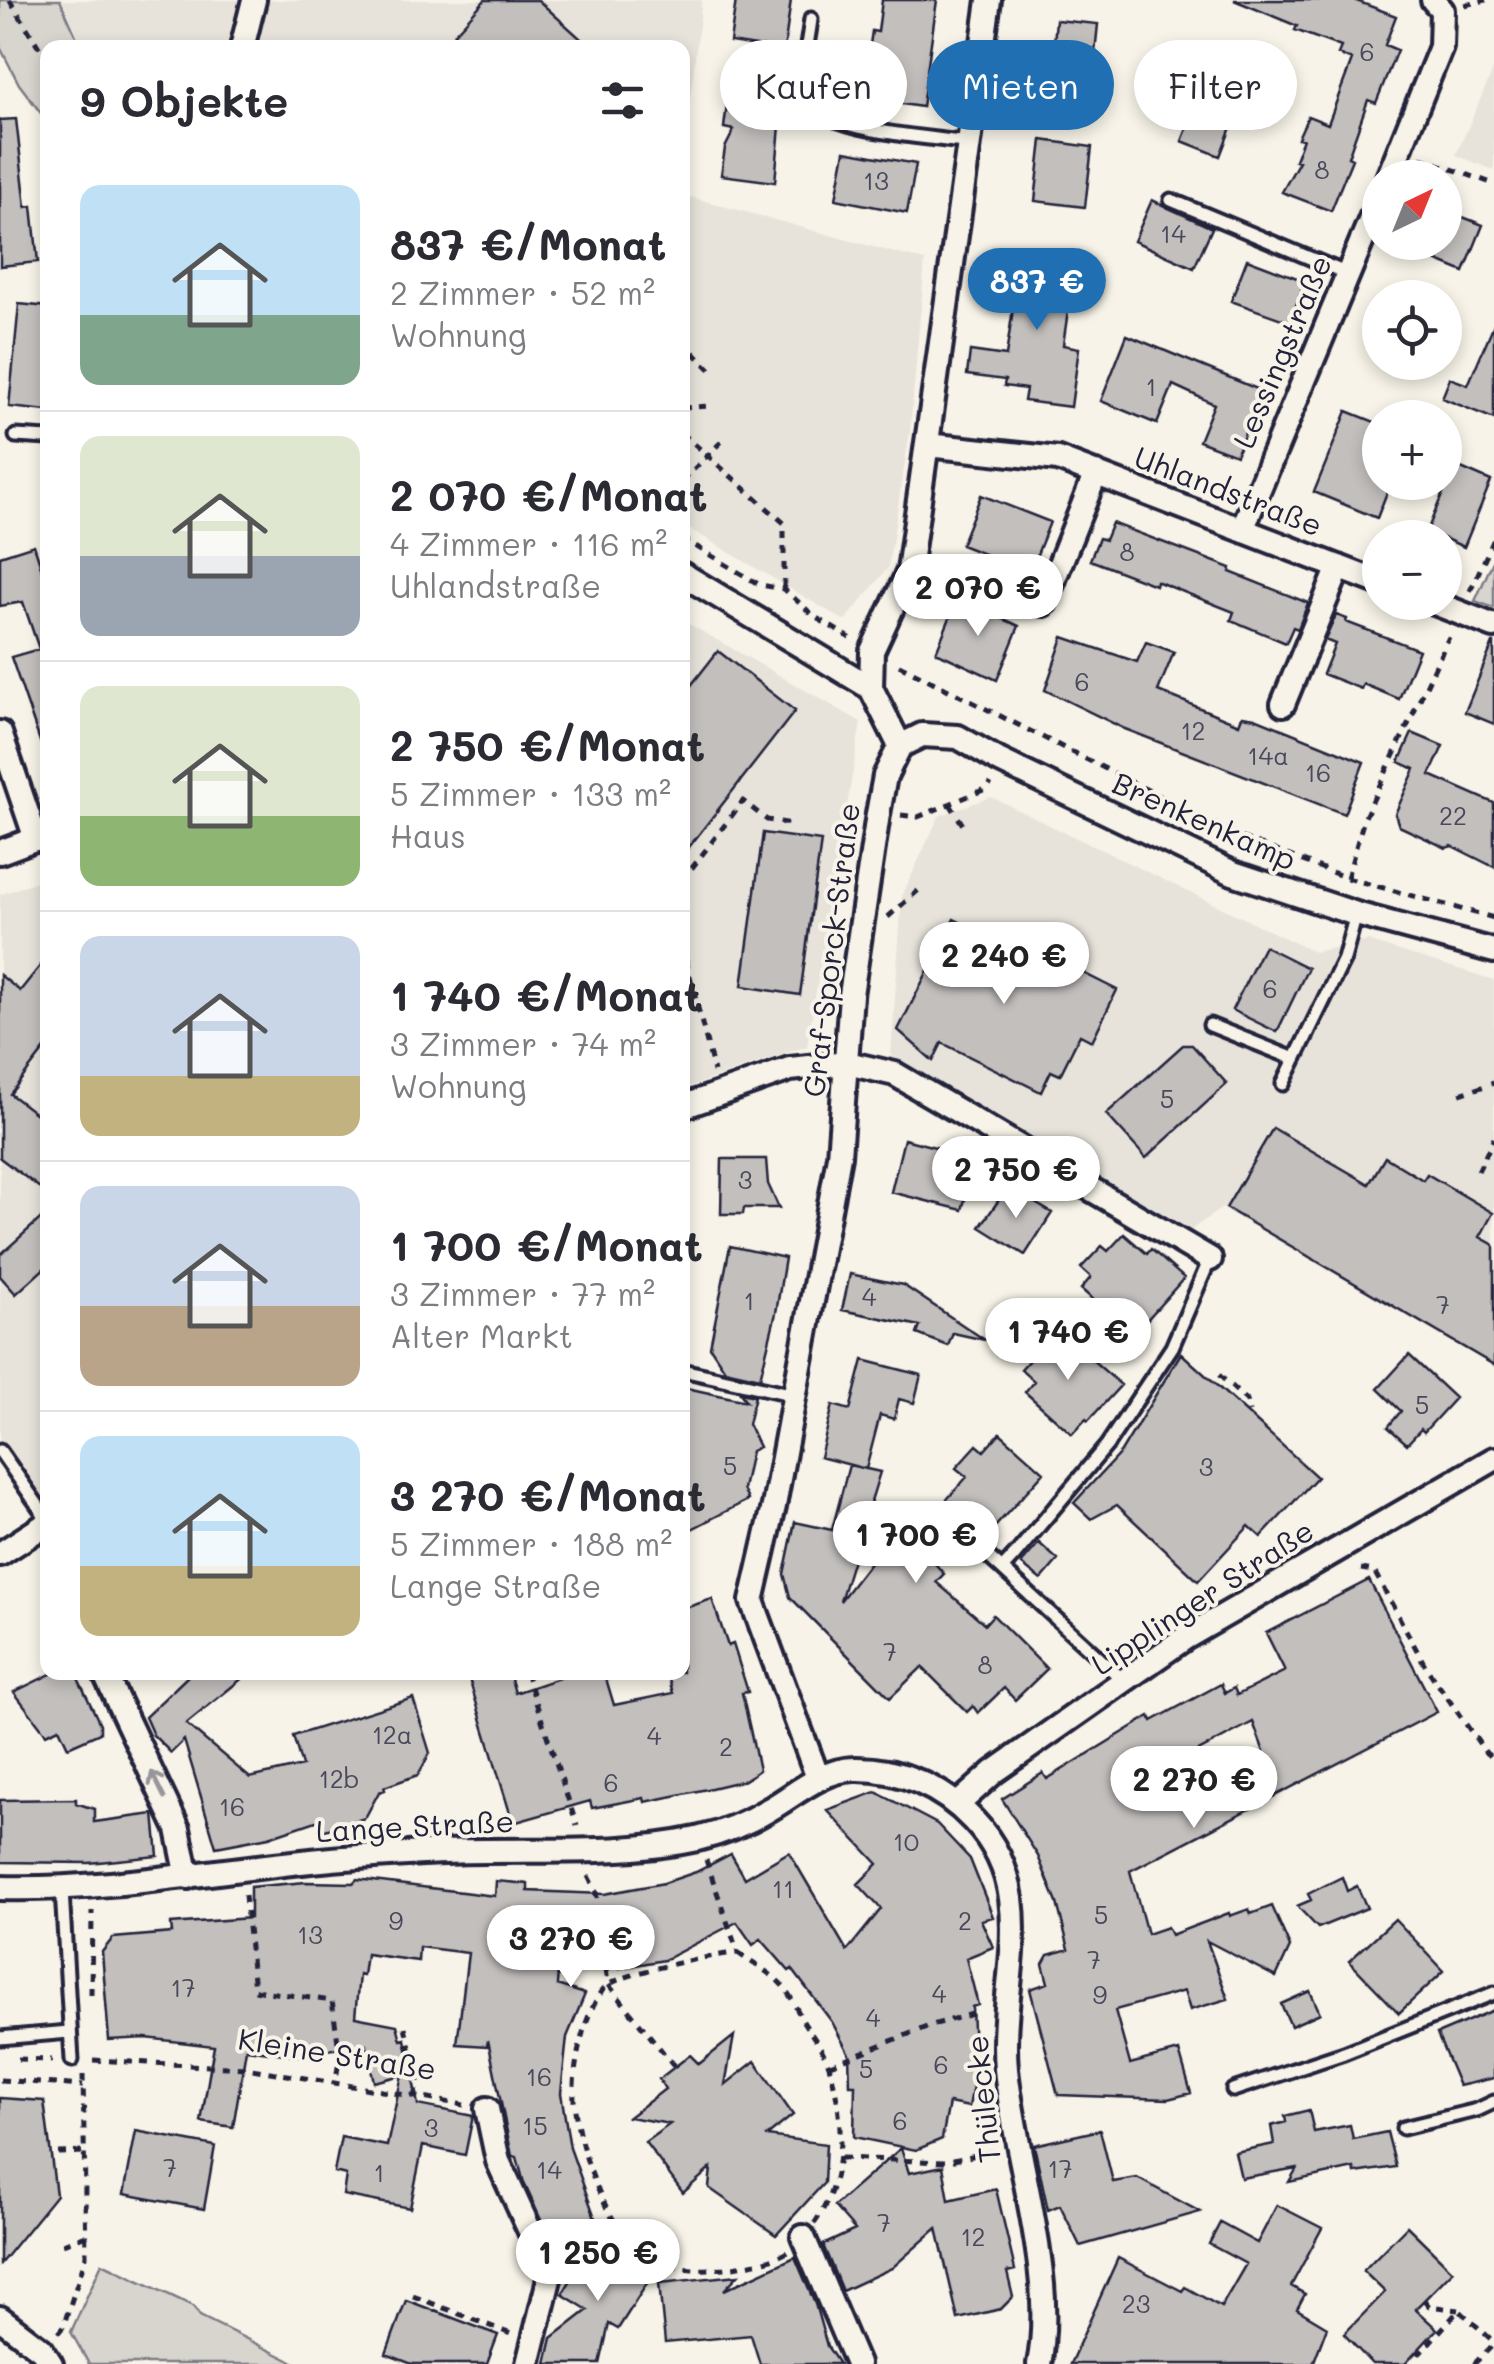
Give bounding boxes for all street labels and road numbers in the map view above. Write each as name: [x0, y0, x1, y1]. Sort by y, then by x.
street label: Lessingstraße: [1223, 249, 1340, 454]
street label: Uhlandstraße: [1129, 436, 1328, 544]
street label: Brenkenkamp: [1107, 762, 1303, 879]
street label: Graf-Sporck-Straße: [792, 800, 868, 1099]
street label: Lipplinger Straße: [1083, 1509, 1321, 1683]
street label: Lange Straße: [315, 1800, 515, 1850]
street label: Kleine Straße: [236, 2018, 439, 2088]
street label: Thülecke: [955, 2033, 1009, 2165]

